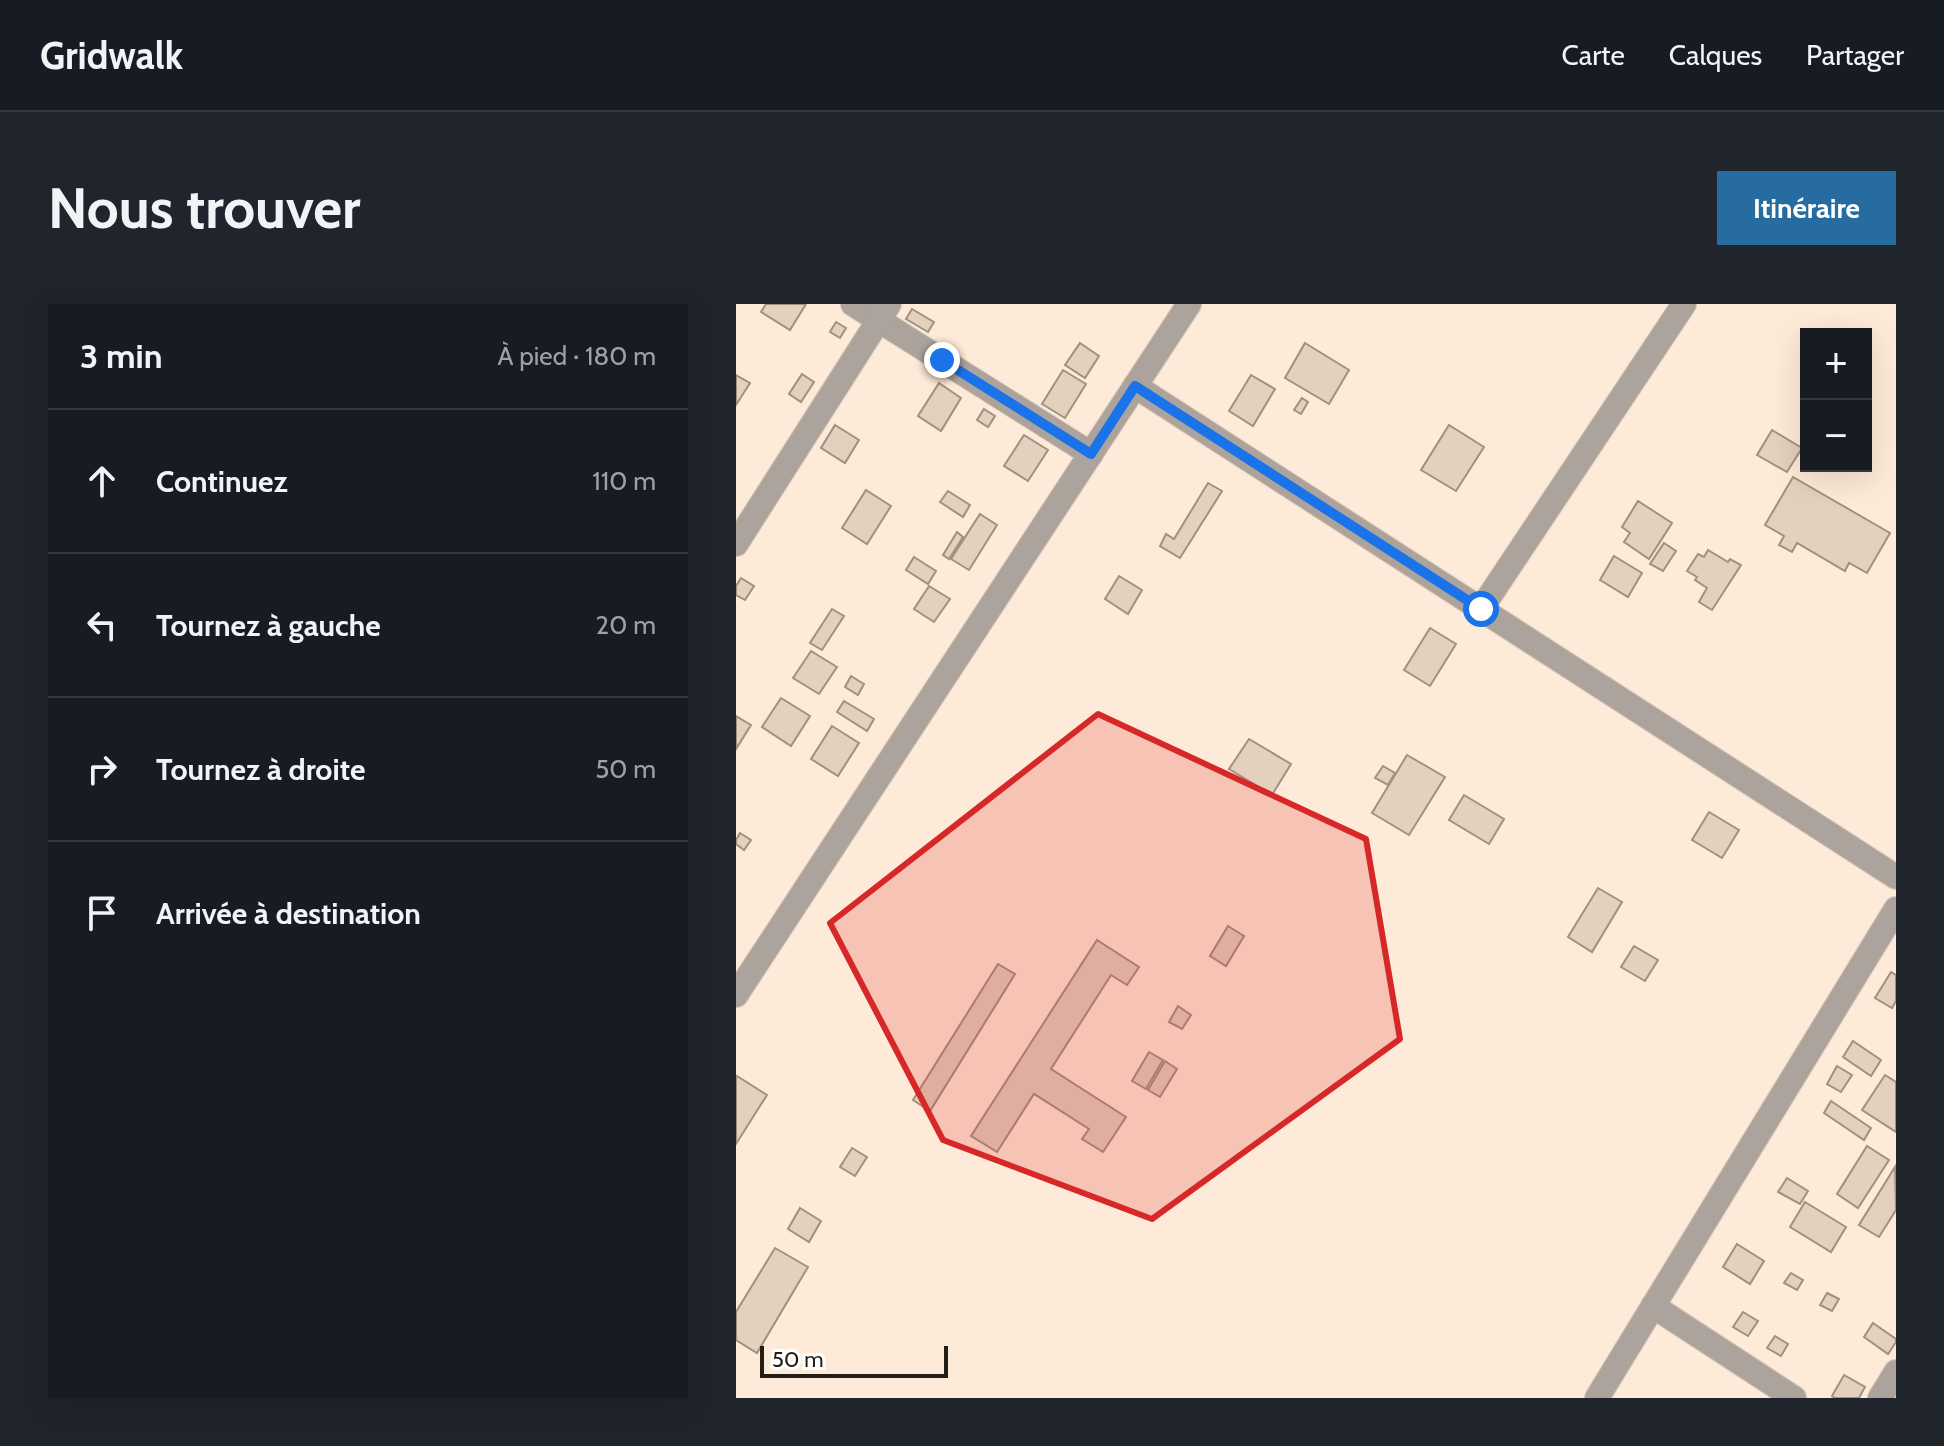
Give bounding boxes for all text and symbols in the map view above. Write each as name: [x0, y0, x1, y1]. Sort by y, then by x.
text: Gridwalk: [40, 32, 183, 79]
text: Carte: [1562, 38, 1625, 72]
text: Calques: [1669, 38, 1762, 72]
text: Partager: [1806, 38, 1904, 72]
button: Itinéraire: [1717, 171, 1896, 245]
text: Nous trouver: [48, 174, 361, 242]
map controls: [1800, 328, 1872, 472]
button: +: [1800, 328, 1872, 400]
text: 3 min: [80, 335, 162, 377]
text: À pied · 180 m: [497, 340, 656, 372]
route end: [924, 342, 960, 378]
button: −: [1800, 400, 1872, 472]
icon: ahead: [80, 459, 124, 503]
text: Continuez: [156, 463, 288, 500]
text: 110 m: [592, 465, 656, 497]
route start: [1463, 591, 1499, 627]
icon: left: [80, 603, 124, 647]
text: Tournez à gauche: [156, 607, 381, 644]
text: 20 m: [596, 609, 656, 641]
icon: right: [80, 747, 124, 791]
text: Tournez à droite: [156, 751, 365, 788]
text: 50 m: [595, 753, 656, 785]
icon: arrive: [80, 891, 124, 935]
text: Arrivée à destination: [156, 895, 421, 932]
scale bar: [760, 1342, 948, 1378]
text: 50 m: [772, 1346, 824, 1373]

